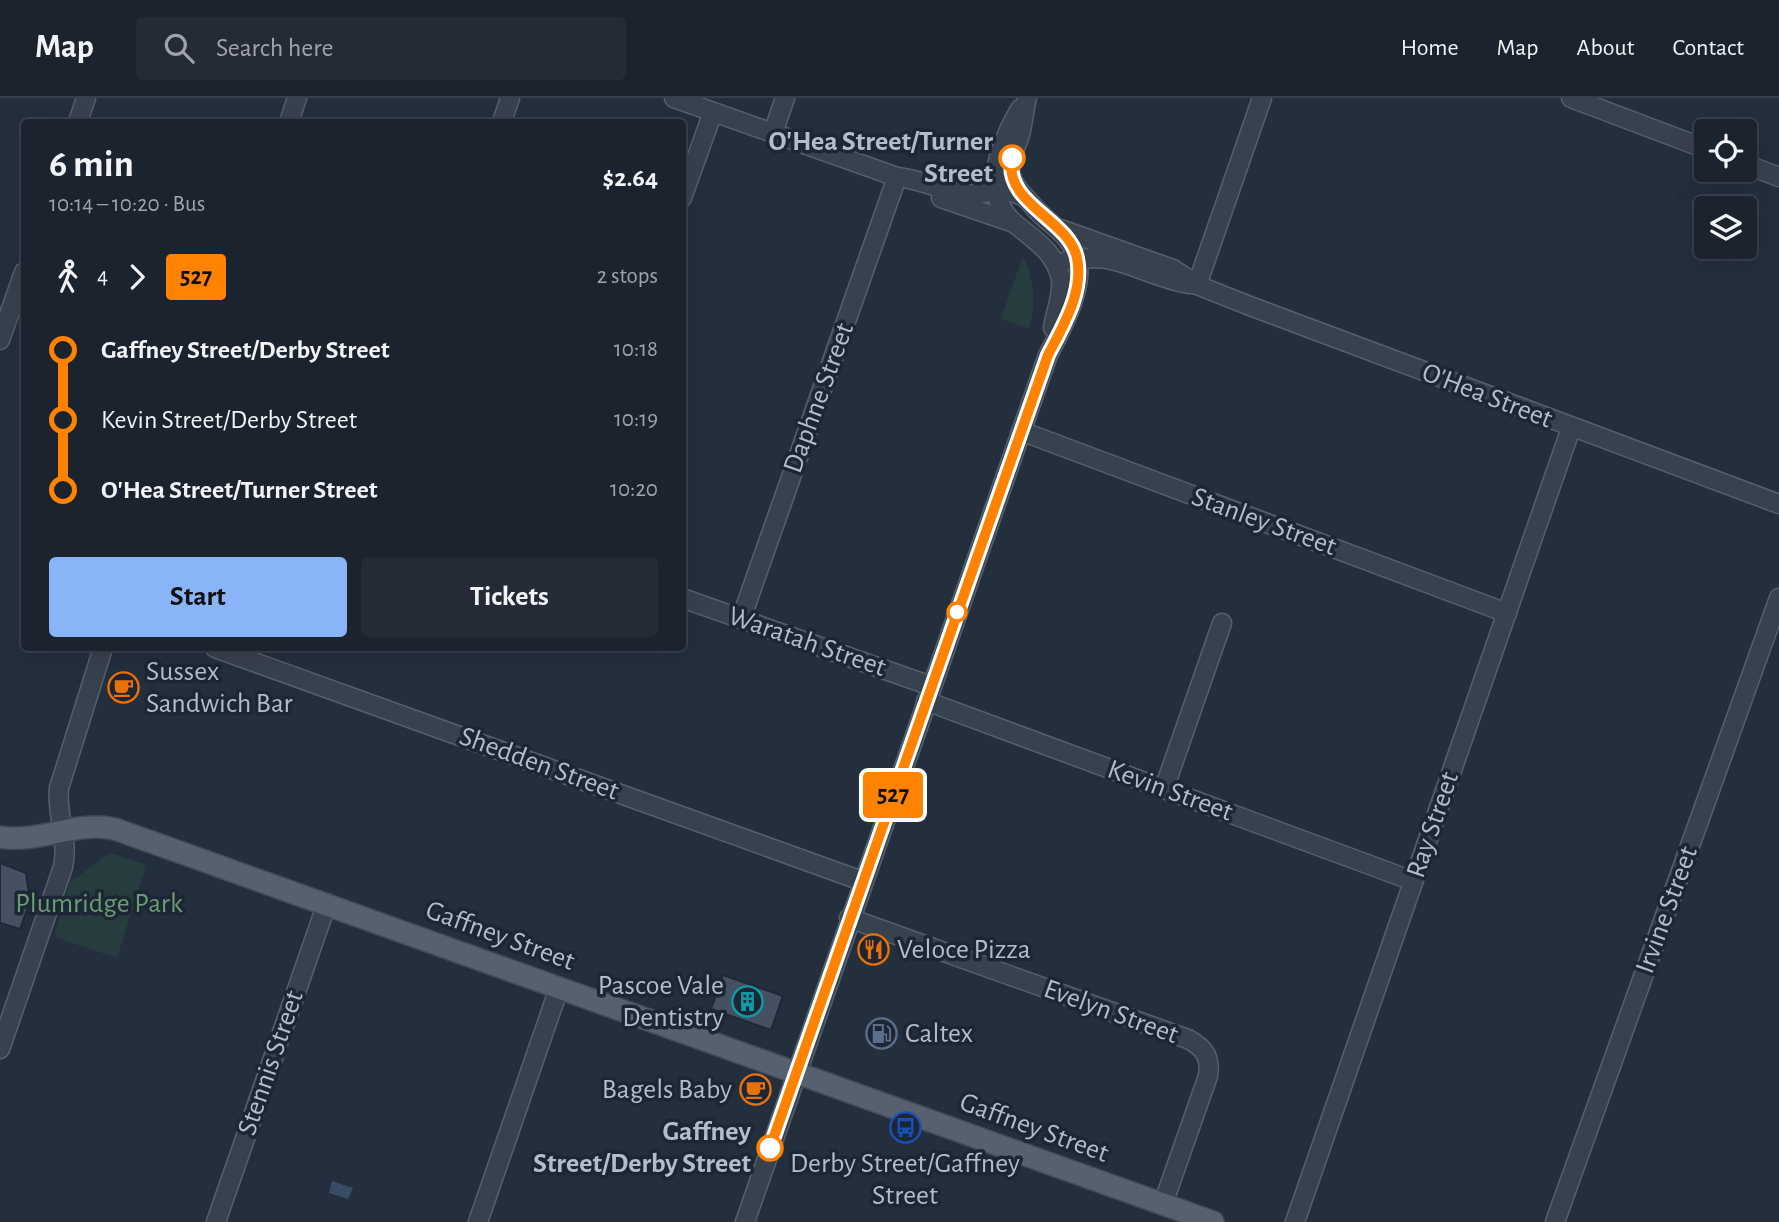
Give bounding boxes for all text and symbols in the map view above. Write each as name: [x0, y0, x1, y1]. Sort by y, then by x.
search box: [136, 17, 626, 80]
icon: search: [160, 29, 198, 67]
text: Map: [35, 31, 94, 64]
text: Search here: [216, 35, 334, 61]
text: Home: [1401, 36, 1459, 60]
text: Map: [1497, 36, 1539, 60]
text: About: [1577, 36, 1634, 60]
text: Contact: [1672, 36, 1744, 60]
map controls: [1694, 119, 1757, 259]
button: locate: [1694, 119, 1757, 182]
place label: O'Hea Street/Turner Street: [769, 128, 994, 188]
marker: O'Hea Street/Turner Street: [999, 145, 1025, 171]
text: 6 min: [49, 146, 134, 184]
text: $2.64: [602, 165, 658, 191]
text: 10:14 – 10:20 · Bus: [49, 193, 205, 216]
button: layers: [1694, 196, 1757, 259]
icon: walk: [49, 258, 87, 296]
icon: forward: [118, 258, 156, 296]
text: 4: [97, 265, 108, 288]
text: 527: [180, 265, 212, 289]
text: 2 stops: [597, 265, 658, 288]
street label: Daphne Street: [779, 319, 859, 477]
text: Gaffney Street/Derby Street: [101, 337, 390, 363]
text: 10:18: [614, 338, 658, 361]
street label: O'Hea Street: [1418, 358, 1556, 434]
text: Kevin Street/Derby Street: [101, 407, 357, 433]
text: 10:19: [614, 408, 658, 431]
text: O'Hea Street/Turner Street: [101, 477, 377, 503]
text: 10:20: [610, 478, 658, 501]
street label: Stanley Street: [1188, 483, 1340, 561]
button: Start: [49, 557, 347, 637]
button: Tickets: [361, 557, 658, 637]
street label: Waratah Street: [725, 602, 890, 682]
unlabelled marker: [947, 602, 967, 622]
place label: Sussex Sandwich Bar: [146, 658, 293, 718]
cafe icon: Sussex Sandwich Bar: [106, 671, 140, 705]
street label: Shedden Street: [456, 722, 622, 806]
street label: Kevin Street: [1104, 755, 1236, 827]
street label: Ray Street: [1402, 768, 1464, 882]
line badge: 527: [853, 772, 933, 818]
text: 527: [877, 783, 909, 807]
street label: Irvine Street: [1631, 843, 1703, 977]
park label: Plumridge Park: [15, 890, 183, 918]
street label: Gaffney Street: [422, 896, 578, 976]
restaurant icon: Veloce Pizza: [857, 933, 891, 967]
place label: Veloce Pizza: [897, 936, 1031, 964]
place label: Pascoe Vale Dentistry: [598, 972, 724, 1032]
street label: Evelyn Street: [1040, 975, 1182, 1049]
building icon: Pascoe Vale Dentistry: [730, 985, 764, 1019]
street label: Stennis Street: [233, 987, 309, 1139]
fuel station icon: Caltex: [865, 1017, 899, 1051]
place label: Caltex: [905, 1020, 973, 1048]
cafe icon: Bagels Baby: [738, 1073, 772, 1107]
place label: Bagels Baby: [602, 1076, 732, 1104]
street label: Gaffney Street: [956, 1088, 1112, 1168]
bus stop icon: Derby Street/Gaffney Street: [888, 1110, 922, 1144]
place label: Gaffney Street/Derby Street: [533, 1118, 752, 1178]
marker: Gaffney Street/Derby Street: [757, 1135, 783, 1161]
place label: Derby Street/Gaffney Street: [790, 1150, 1020, 1210]

